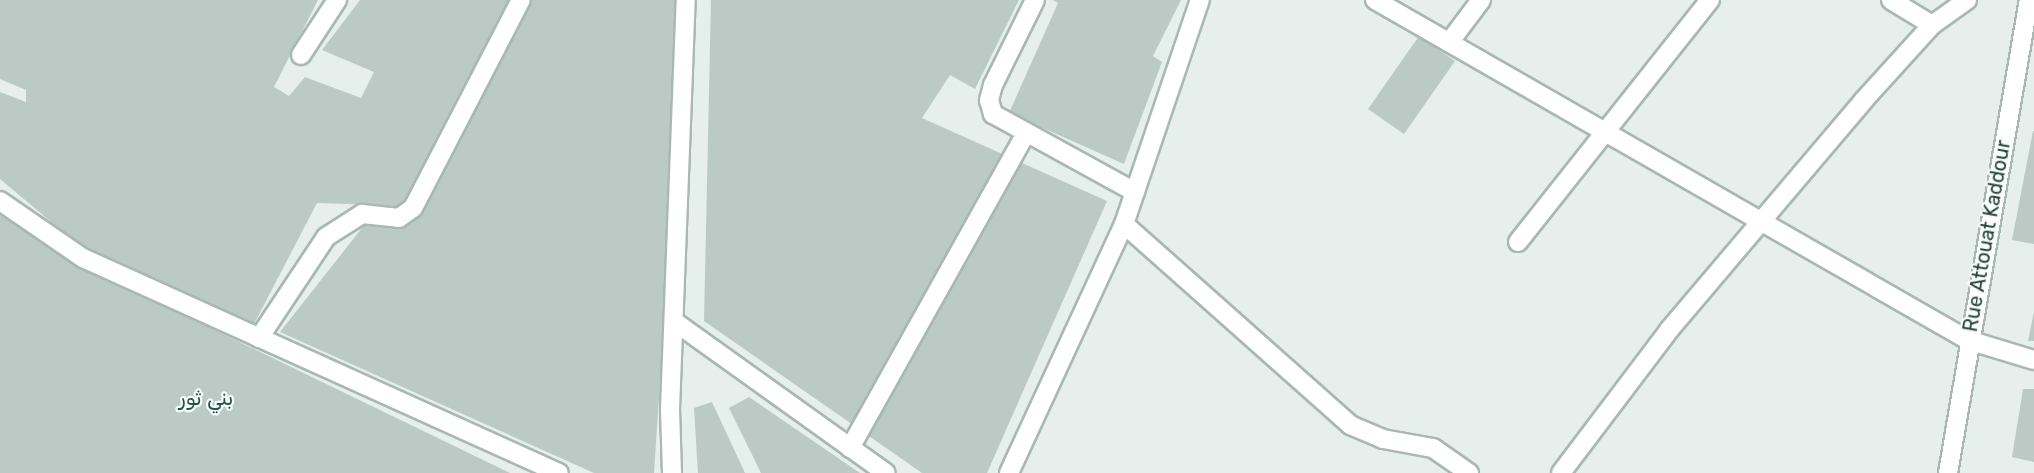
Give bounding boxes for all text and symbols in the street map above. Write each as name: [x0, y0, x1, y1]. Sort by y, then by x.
street label: Rue Attouat Kaddour: [1958, 138, 2016, 334]
district label: بني ثور: [179, 385, 233, 411]

